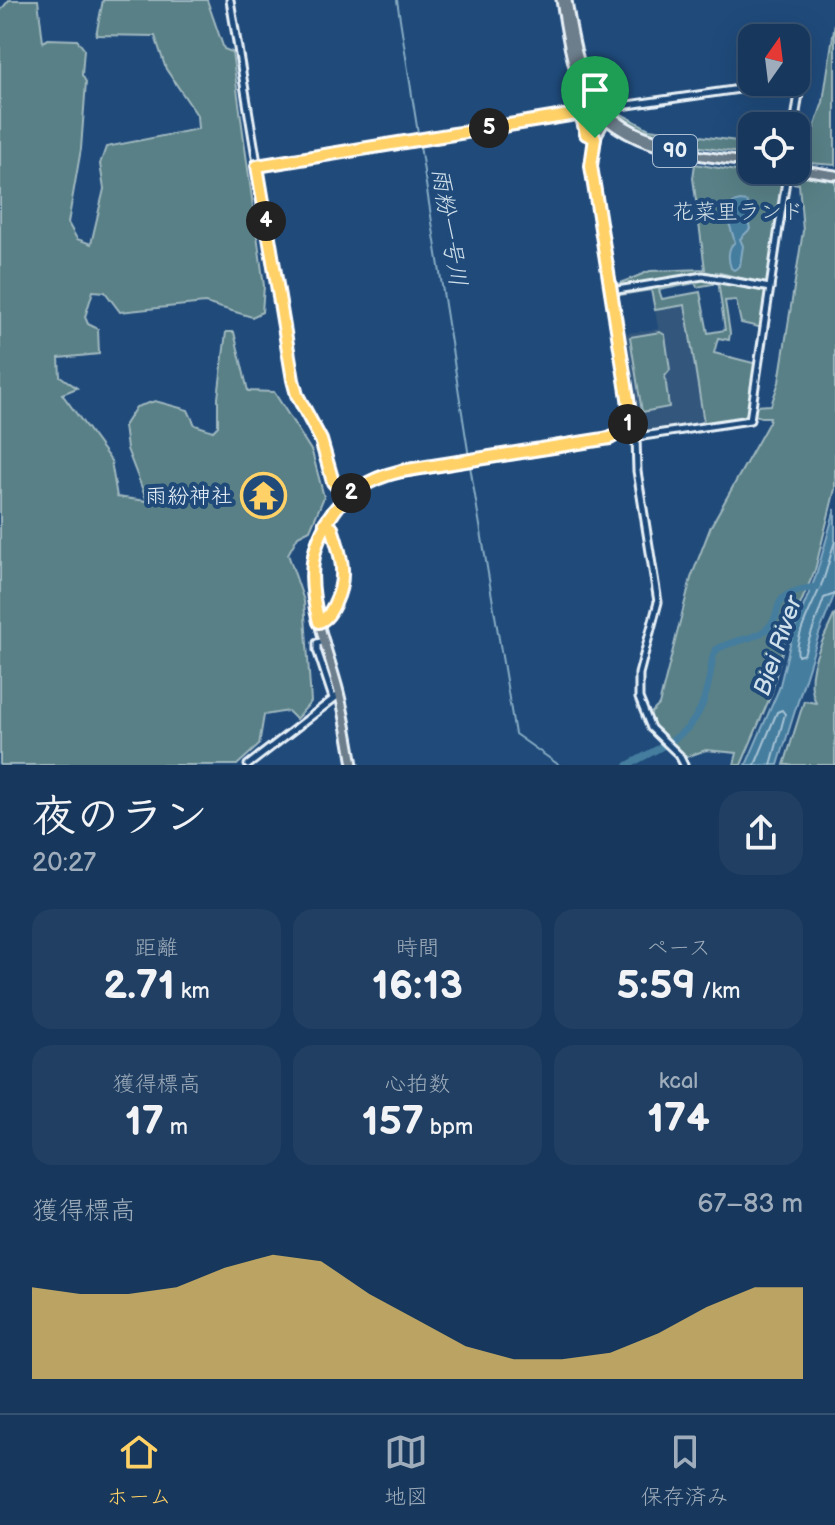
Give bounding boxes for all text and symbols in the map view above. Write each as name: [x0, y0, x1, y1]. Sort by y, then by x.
north arrow: [738, 24, 810, 96]
map controls: [738, 24, 810, 184]
pin: [561, 56, 629, 138]
icon: arrive: [573, 68, 617, 112]
pin: 5: [469, 108, 509, 148]
button: locate: [738, 112, 810, 184]
text: 5: [483, 114, 495, 141]
road number: 90: [653, 135, 697, 167]
water label: 雨粉一号川: [425, 165, 473, 289]
park label: 花菜里ランド: [672, 199, 804, 226]
pin: 4: [246, 201, 286, 241]
text: 4: [260, 207, 272, 234]
pin: 1: [608, 404, 648, 444]
text: 1: [623, 410, 633, 437]
temple icon: 雨紛神社: [240, 472, 288, 520]
pin: 2: [331, 473, 371, 513]
text: 2: [344, 479, 358, 506]
place label: 雨紛神社: [145, 483, 233, 510]
water label: Biei River: [748, 590, 809, 699]
text: 夜のラン: [32, 791, 208, 844]
button: share: [719, 791, 803, 875]
text: 20:27: [32, 848, 96, 879]
text: 距離: [134, 935, 179, 962]
text: 時間: [395, 935, 440, 962]
text: ペース: [646, 935, 711, 962]
text: 2.71: [103, 962, 175, 1010]
text: 16:13: [372, 962, 463, 1010]
text: 5:59: [616, 962, 696, 1010]
text: km: [175, 978, 210, 1005]
text: /km: [696, 978, 741, 1005]
text: kcal: [659, 1068, 698, 1095]
text: 獲得標高: [112, 1071, 201, 1098]
text: 心拍数: [384, 1071, 451, 1098]
text: 174: [647, 1095, 710, 1143]
text: 17: [125, 1098, 164, 1146]
text: 157: [362, 1098, 424, 1146]
text: m: [164, 1114, 188, 1141]
text: bpm: [424, 1114, 473, 1141]
text: 67–83 m: [698, 1189, 803, 1220]
text: 獲得標高: [32, 1196, 136, 1227]
tab: ホーム: [106, 1430, 171, 1511]
tab: 地図: [384, 1430, 428, 1511]
tab: 保存済み: [641, 1430, 729, 1511]

